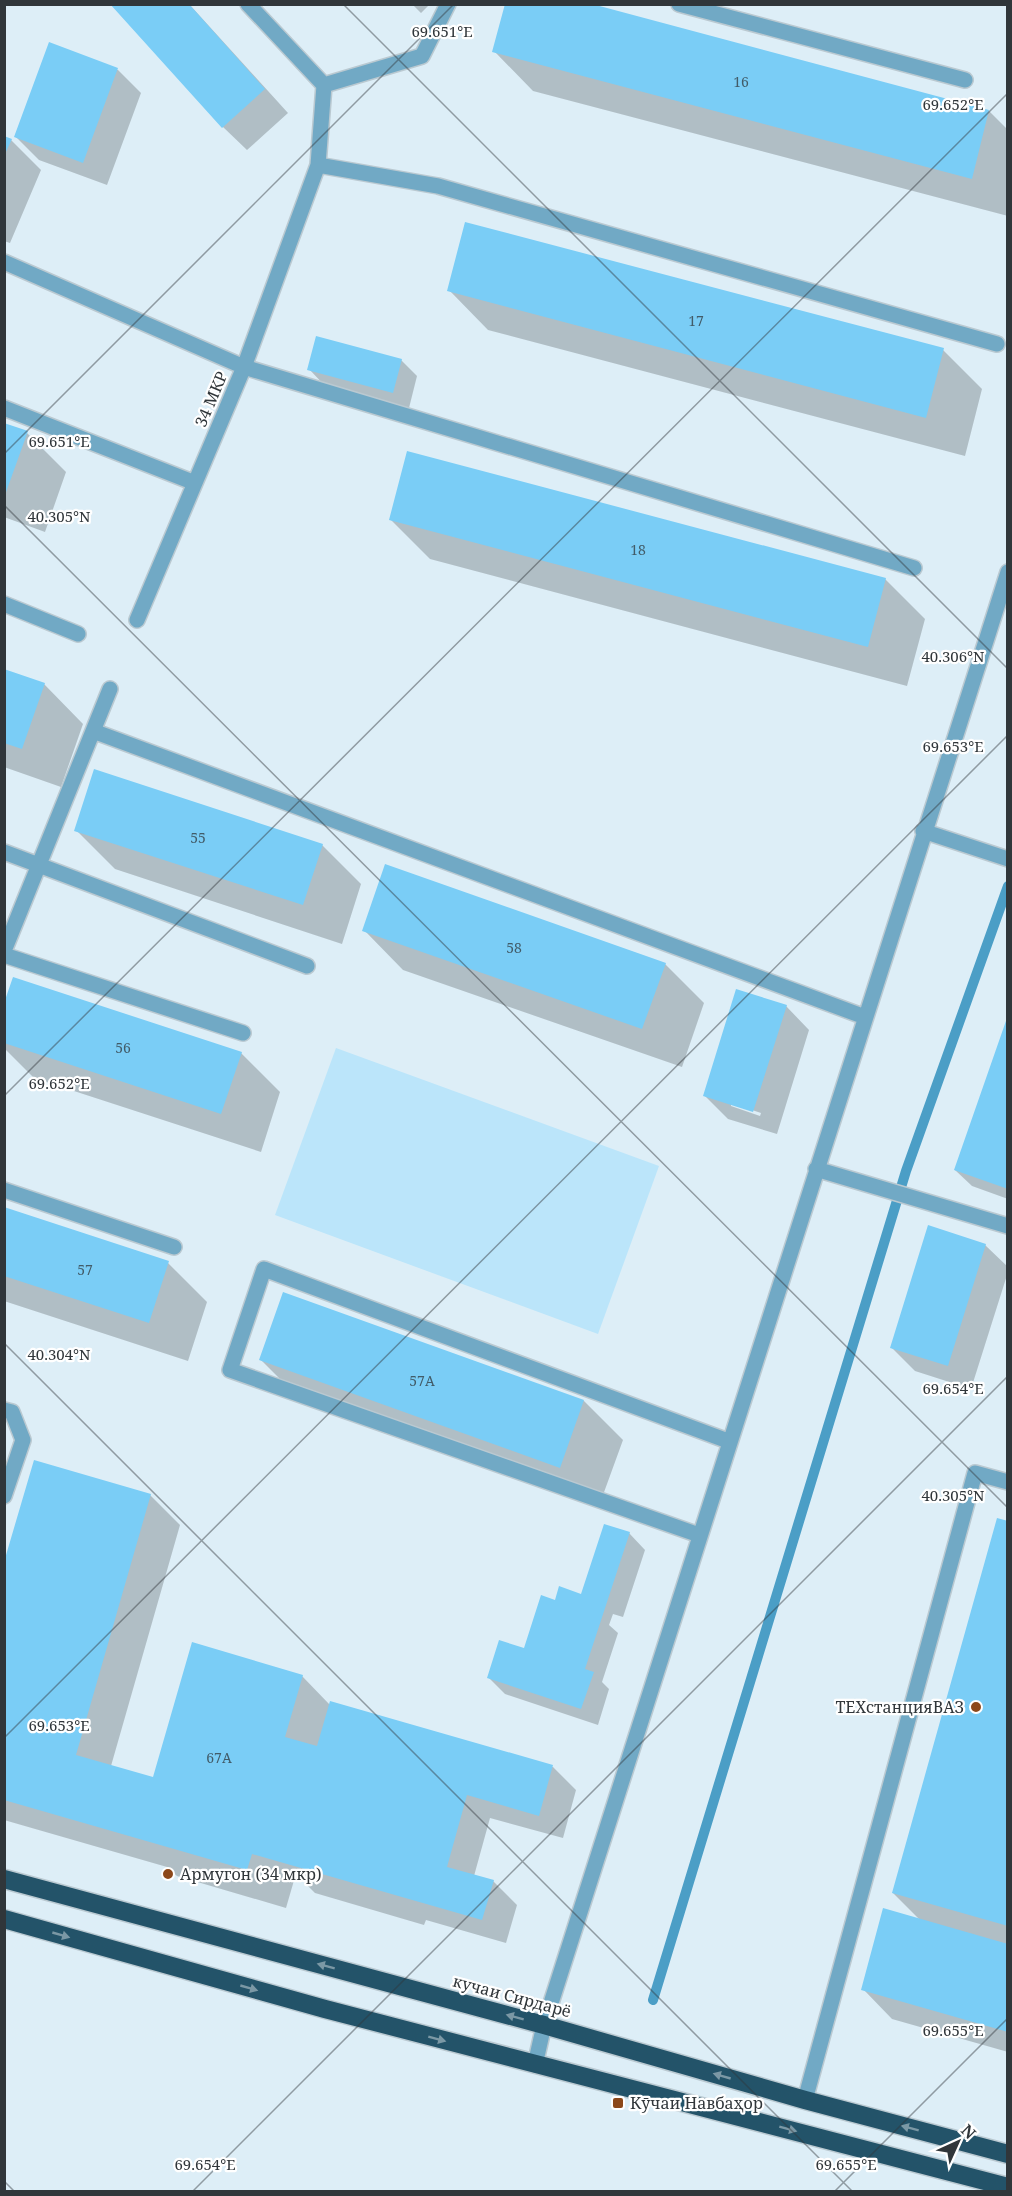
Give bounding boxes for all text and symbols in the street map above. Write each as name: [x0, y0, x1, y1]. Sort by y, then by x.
text: 69.651°E: [411, 21, 473, 41]
house number: 16: [733, 72, 749, 91]
text: 69.652°E: [922, 94, 984, 114]
house number: 17: [688, 311, 704, 330]
street label: 34 МКР: [189, 368, 233, 430]
text: 69.651°E: [28, 431, 90, 451]
text: 40.305°N: [27, 506, 91, 526]
house number: 18: [630, 540, 646, 559]
text: 40.306°N: [921, 646, 985, 666]
text: 69.653°E: [922, 736, 984, 756]
house number: 55: [190, 828, 206, 847]
house number: 58: [506, 938, 522, 957]
house number: 56: [115, 1038, 131, 1057]
text: 69.652°E: [28, 1073, 90, 1093]
house number: 57: [77, 1260, 93, 1279]
text: 40.304°N: [27, 1344, 91, 1364]
house number: 57А: [409, 1371, 435, 1390]
text: 69.654°E: [922, 1378, 984, 1398]
text: 40.305°N: [921, 1485, 985, 1505]
place label: ТЕХстанцияВАЗ: [835, 1696, 964, 1718]
marker: ТЕХстанцияВАЗ: [969, 1700, 983, 1714]
text: 69.653°E: [28, 1715, 90, 1735]
house number: 67А: [206, 1748, 232, 1767]
place label: Армугон (34 мкр): [180, 1863, 321, 1885]
marker: Армугон (34 мкр): [161, 1867, 175, 1881]
one-way arrow: [52, 1931, 70, 1940]
one-way arrow: [317, 1961, 335, 1970]
street label: кучаи Сирдарё: [451, 1970, 573, 2022]
one-way arrow: [240, 1984, 258, 1993]
one-way arrow: [506, 2012, 524, 2021]
text: 69.655°E: [922, 2020, 984, 2040]
one-way arrow: [428, 2035, 446, 2044]
one-way arrow: [713, 2071, 731, 2081]
place label: Кӯчаи Навбаҳор: [630, 2092, 763, 2114]
marker: Кӯчаи Навбаҳор: [611, 2096, 625, 2110]
north arrow: [928, 2112, 988, 2172]
text: N: [956, 2119, 981, 2144]
one-way arrow: [901, 2123, 919, 2133]
one-way arrow: [779, 2125, 797, 2134]
text: 69.654°E: [174, 2154, 236, 2174]
text: 69.655°E: [815, 2154, 877, 2174]

